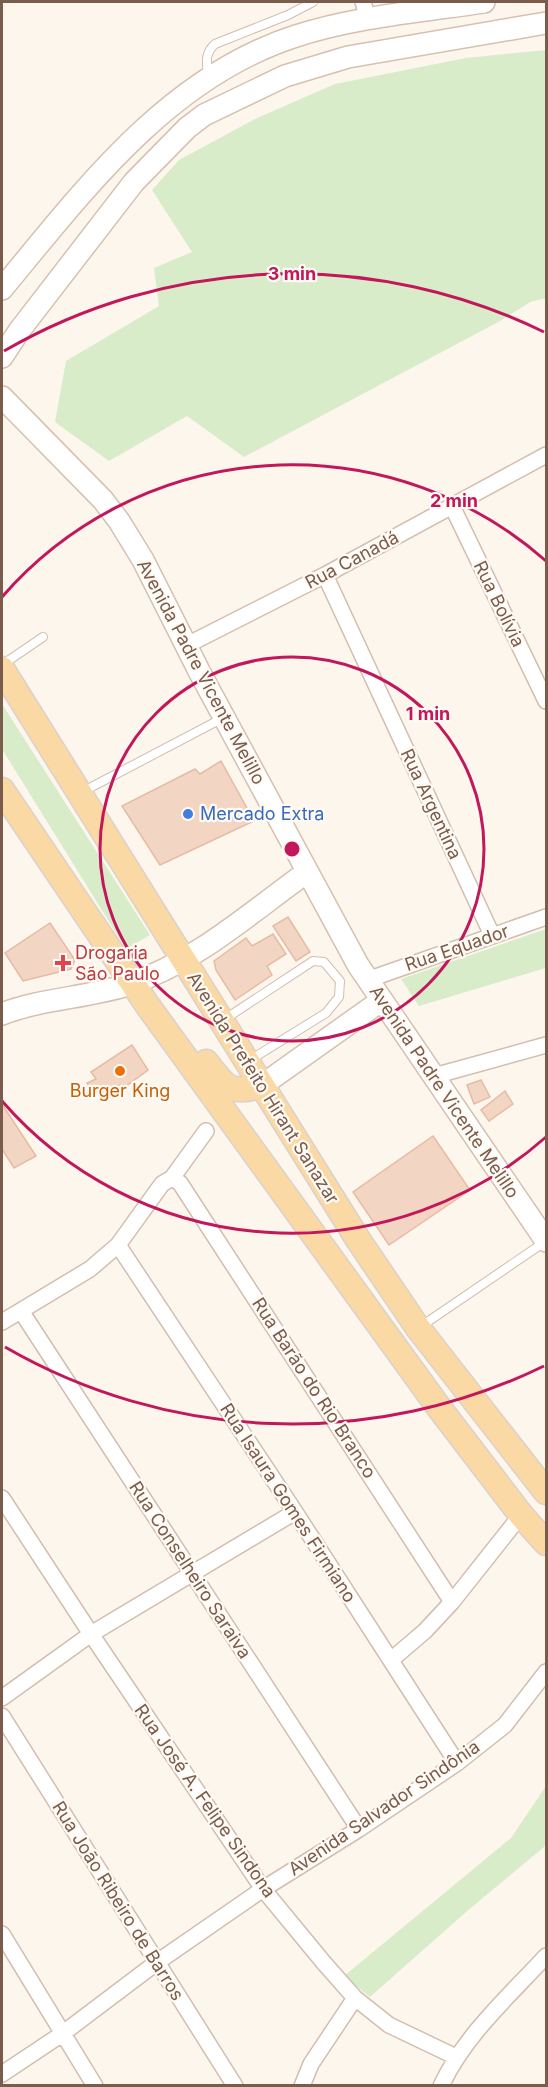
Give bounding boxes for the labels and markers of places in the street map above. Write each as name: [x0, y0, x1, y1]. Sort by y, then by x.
place label: Mercado Extra: [200, 803, 324, 824]
marker: Mercado Extra: [181, 807, 195, 821]
centre of rings: [282, 839, 302, 859]
place label: Drogaria São Paulo: [75, 942, 160, 984]
marker: Drogaria São Paulo: [56, 956, 70, 970]
marker: Burger King: [113, 1064, 127, 1078]
place label: Burger King: [70, 1080, 170, 1101]

